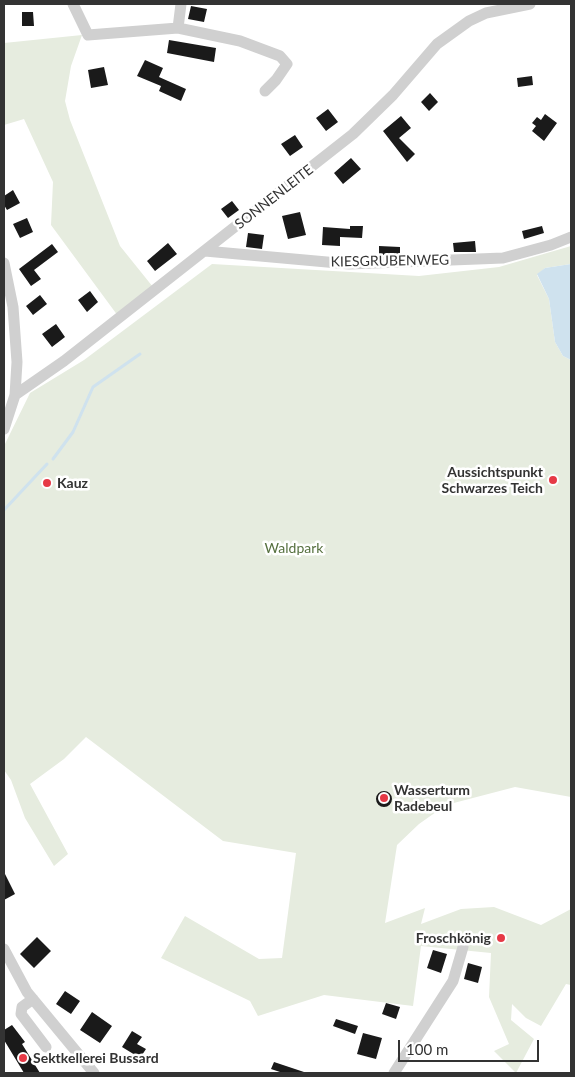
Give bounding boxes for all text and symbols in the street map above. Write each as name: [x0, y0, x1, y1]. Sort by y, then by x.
street label: SONNENLEITE: [232, 161, 316, 233]
street label: KIESGRUBENWEG: [331, 252, 449, 270]
place label: Aussichtspunkt Schwarzes Teich: [442, 464, 543, 497]
marker: Aussichtspunkt Schwarzes Teich: [547, 474, 559, 486]
place label: Kauz: [57, 475, 88, 491]
marker: Kauz: [41, 477, 53, 489]
park label: Waldpark: [265, 540, 323, 556]
place label: Wasserturm Radebeul: [394, 782, 470, 814]
marker: Wasserturm Radebeul: [378, 792, 390, 804]
place label: Froschkönig: [416, 930, 491, 946]
marker: Froschkönig: [495, 932, 507, 944]
scale bar: [400, 1030, 541, 1062]
text: 100 m: [406, 1040, 448, 1058]
place label: Sektkellerei Bussard: [33, 1050, 159, 1066]
marker: Sektkellerei Bussard: [17, 1052, 29, 1064]

